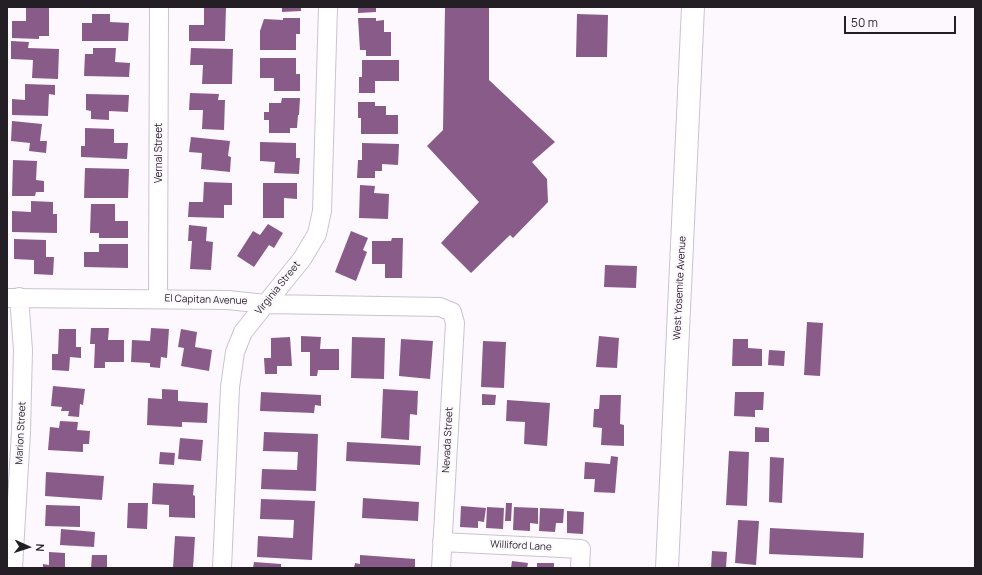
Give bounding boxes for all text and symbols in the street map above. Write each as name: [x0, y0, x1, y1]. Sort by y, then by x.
scale bar: [846, 8, 958, 34]
text: 50 m: [851, 14, 878, 31]
street label: Vernal Street: [153, 123, 165, 183]
street label: West Yosemite Avenue: [671, 236, 689, 340]
street label: Virginia Street: [253, 259, 303, 317]
street label: El Capitan Avenue: [164, 293, 248, 307]
street label: Marion Street: [13, 401, 29, 465]
street label: Nevada Street: [440, 407, 456, 473]
north arrow: [8, 527, 48, 567]
street label: Williford Lane: [490, 538, 552, 554]
text: N: [33, 543, 48, 552]

